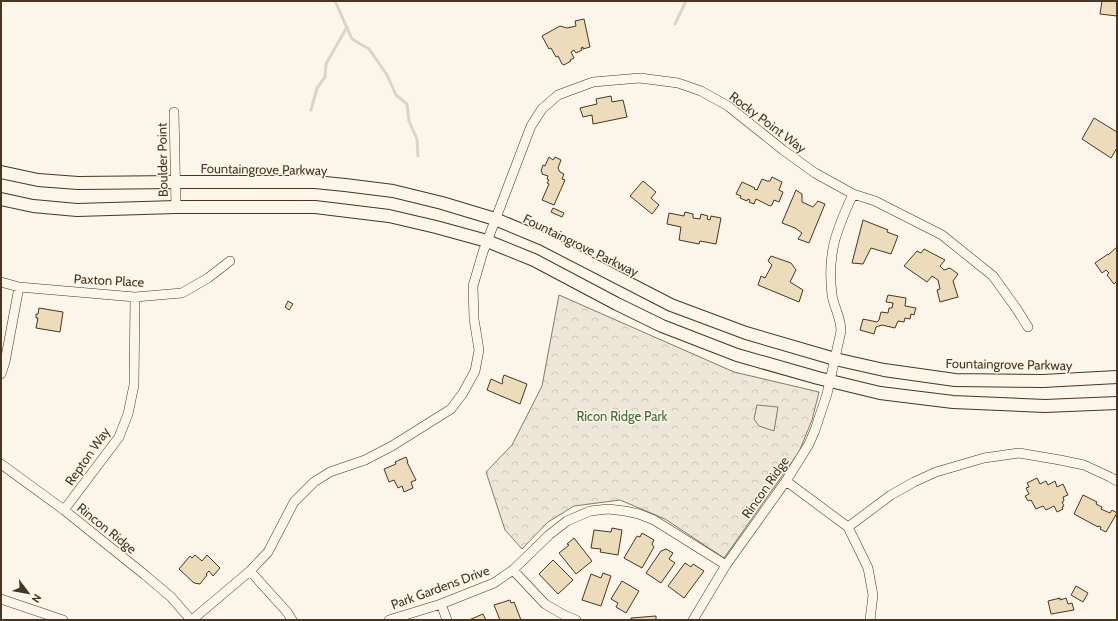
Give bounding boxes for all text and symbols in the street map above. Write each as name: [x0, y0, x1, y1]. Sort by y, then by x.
street label: Rocky Point Way: [726, 88, 810, 156]
street label: Boulder Point: [153, 122, 171, 197]
street label: Fountaingrove Parkway: [201, 160, 328, 178]
street label: Fountaingrove Parkway: [521, 210, 642, 280]
street label: Paxton Place: [73, 270, 145, 290]
street label: Fountaingrove Parkway: [946, 355, 1073, 373]
park label: Ricon Ridge Park: [577, 408, 668, 424]
street label: Repton Way: [61, 423, 113, 488]
street label: Rincon Ridge: [738, 453, 792, 521]
street label: Rincon Ridge: [74, 499, 140, 557]
street label: Park Gardens Drive: [388, 562, 492, 612]
north arrow: [8, 573, 48, 613]
text: N: [28, 591, 44, 605]

